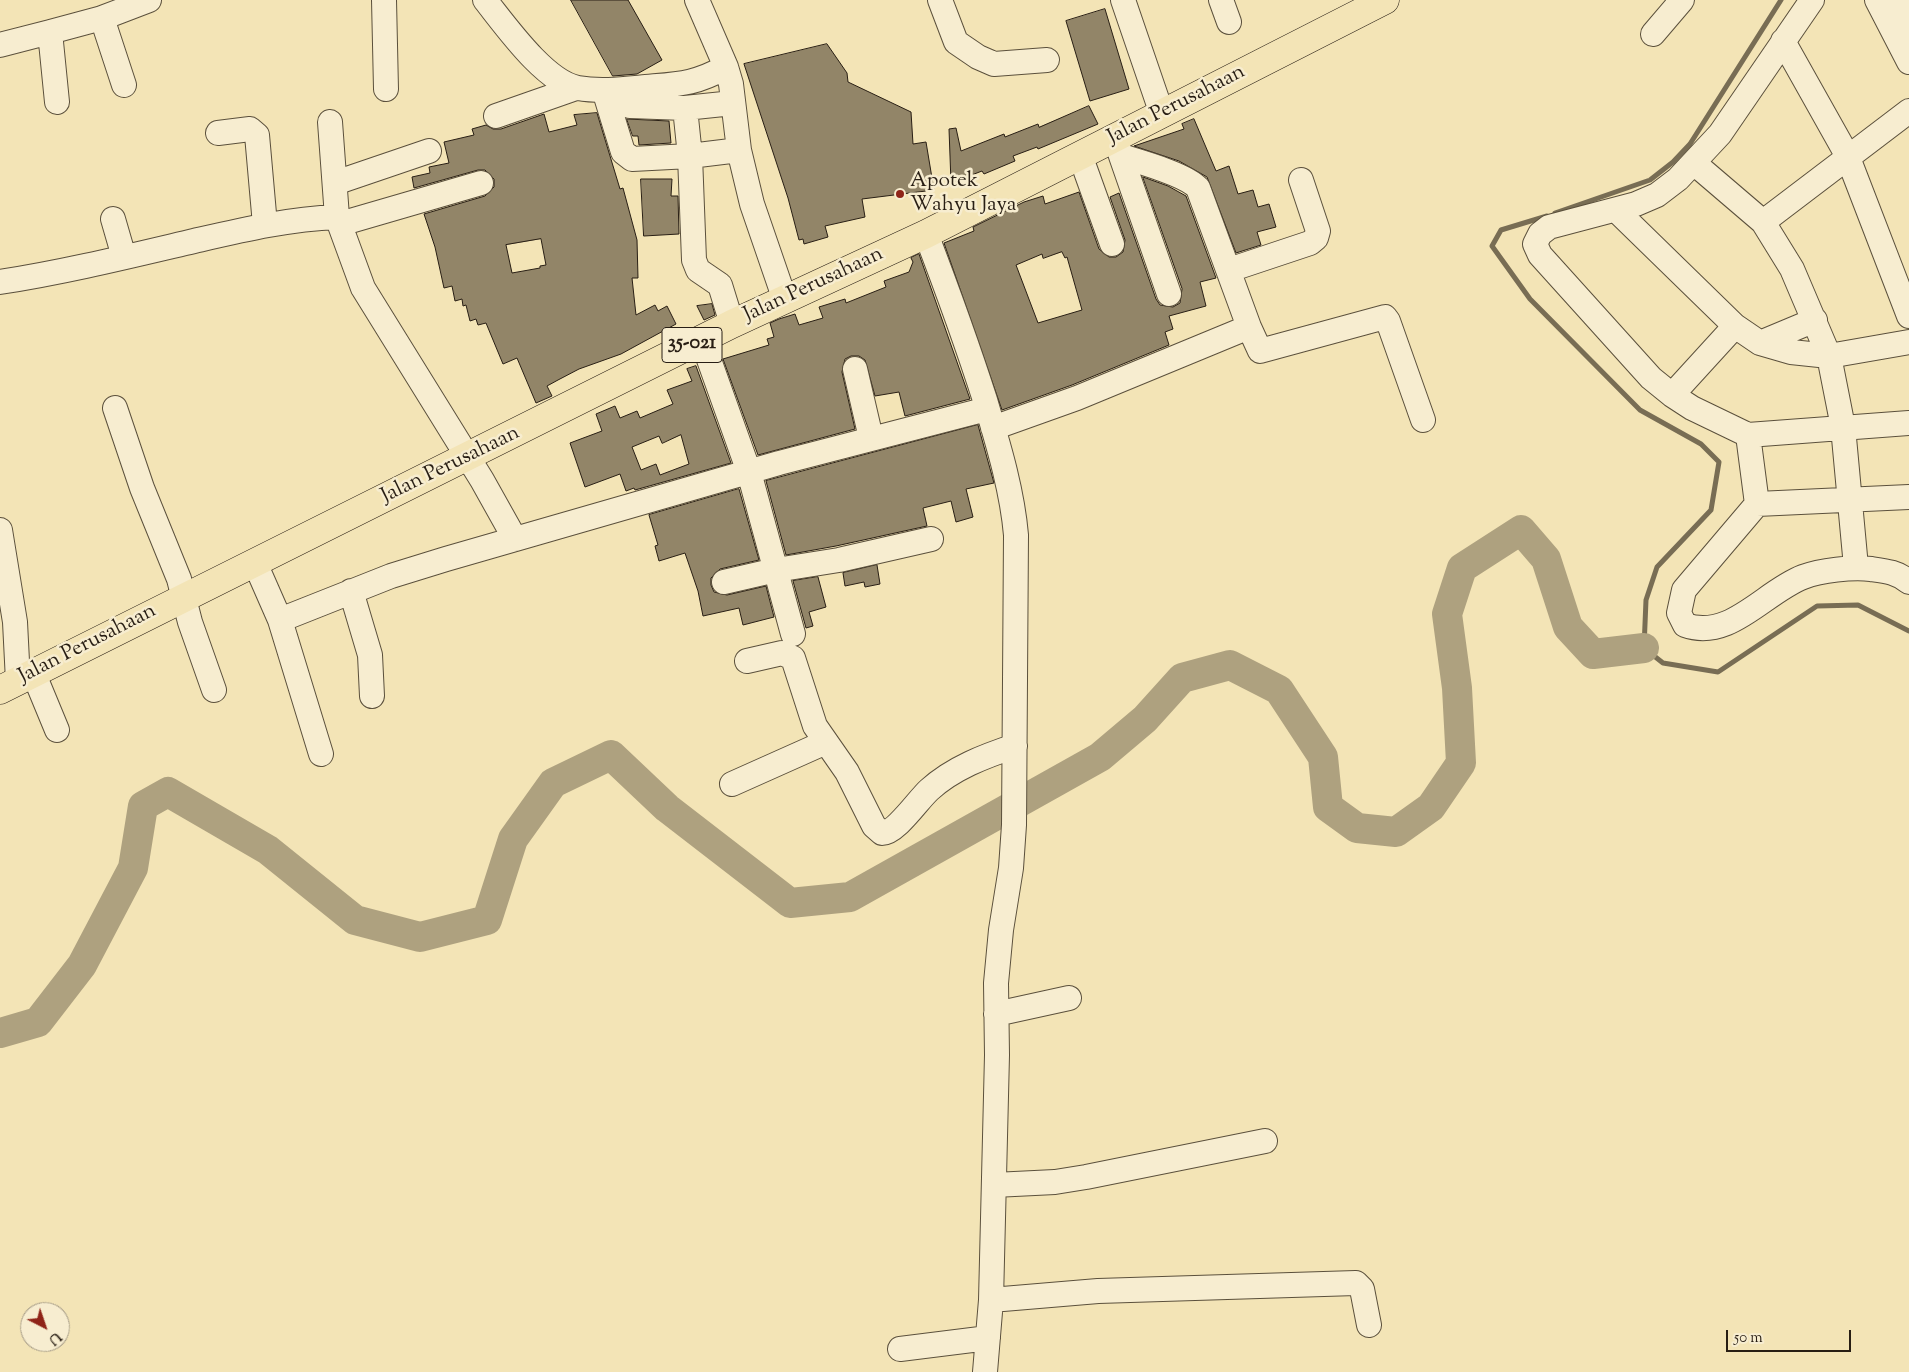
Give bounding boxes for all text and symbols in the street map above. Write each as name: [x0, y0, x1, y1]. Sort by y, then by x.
street label: Jalan Perusahaan: [1104, 61, 1250, 151]
place label: Apotek Wahyu Jaya: [910, 169, 1017, 219]
marker: Apotek Wahyu Jaya: [894, 188, 906, 200]
street label: Jalan Perusahaan: [740, 243, 888, 329]
road number: 35-021: [662, 328, 722, 362]
street label: Jalan Perusahaan: [378, 422, 524, 510]
street label: Jalan Perusahaan: [15, 600, 161, 690]
north arrow: [20, 1302, 70, 1352]
scale bar: [1729, 1320, 1854, 1352]
text: U: [43, 1326, 65, 1349]
text: 50 m: [1734, 1328, 1763, 1349]

